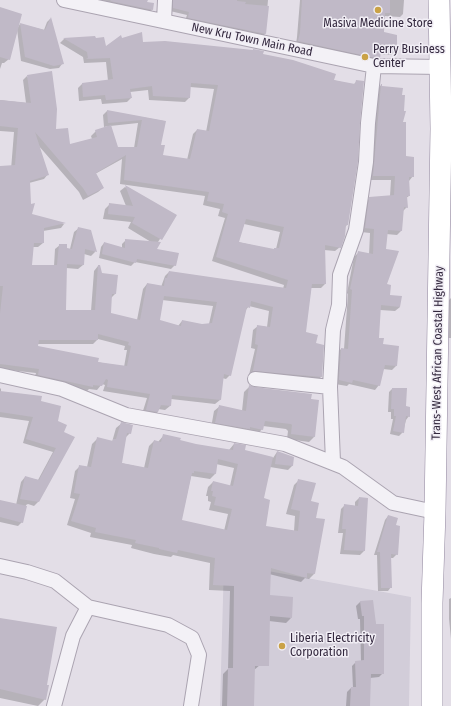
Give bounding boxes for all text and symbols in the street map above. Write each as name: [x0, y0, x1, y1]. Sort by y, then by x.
marker: Masiva Medicine Store: [373, 5, 383, 15]
place label: Masiva Medicine Store: [323, 17, 433, 31]
street label: New Kru Town Main Road: [190, 20, 314, 60]
place label: Perry Business Center: [373, 43, 445, 71]
marker: Perry Business Center: [360, 52, 370, 62]
street label: Trans-West African Coastal Highway: [429, 266, 447, 440]
place label: Liberia Electricity Corporation: [290, 632, 375, 660]
marker: Liberia Electricity Corporation: [277, 641, 287, 651]

